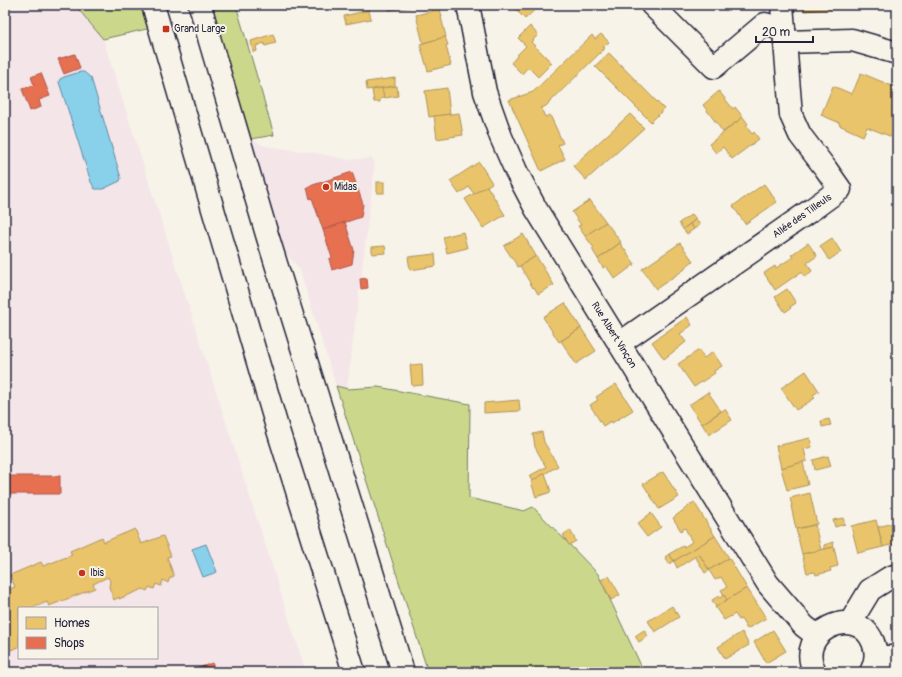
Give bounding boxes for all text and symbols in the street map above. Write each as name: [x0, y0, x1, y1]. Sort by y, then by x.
scale bar: [756, 18, 813, 44]
place label: Grand Large: [174, 23, 225, 35]
marker: Grand Large: [161, 24, 171, 34]
text: 20 m: [762, 25, 791, 40]
place label: Midas: [334, 181, 358, 193]
marker: Midas: [321, 182, 331, 192]
street label: Allée des Tilleuls: [770, 191, 834, 241]
street label: Rue Albert Vinçon: [589, 300, 639, 371]
place label: Ibis: [90, 567, 105, 579]
marker: Ibis: [77, 568, 87, 578]
legend: [18, 607, 158, 659]
text: Homes: [54, 616, 90, 631]
text: Shops: [54, 636, 85, 651]

